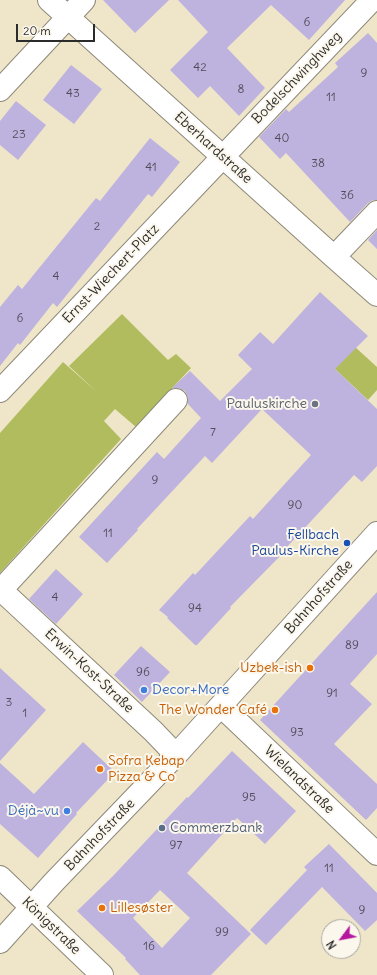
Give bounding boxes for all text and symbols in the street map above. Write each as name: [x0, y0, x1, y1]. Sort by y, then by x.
scale bar: [18, 16, 97, 42]
house number: 6: [304, 16, 310, 30]
text: 20 m: [23, 23, 51, 38]
street label: Bodelschwinghweg: [249, 28, 345, 128]
house number: 42: [193, 61, 207, 75]
house number: 9: [361, 67, 367, 81]
house number: 8: [238, 83, 244, 97]
house number: 43: [66, 87, 80, 101]
house number: 11: [326, 91, 336, 105]
street label: Eberhardstraße: [171, 109, 255, 187]
house number: 23: [12, 128, 26, 142]
house number: 40: [275, 132, 289, 146]
house number: 38: [311, 157, 325, 171]
house number: 41: [145, 161, 157, 175]
house number: 36: [340, 189, 354, 203]
house number: 2: [94, 220, 100, 234]
street label: Ernst-Wiechert-Platz: [59, 221, 163, 327]
house number: 4: [53, 270, 59, 284]
house number: 6: [17, 312, 23, 326]
place label: Pauluskirche: [227, 396, 307, 412]
marker: Pauluskirche: [310, 399, 320, 409]
house number: 7: [210, 426, 216, 440]
house number: 9: [152, 474, 158, 488]
house number: 90: [288, 499, 302, 513]
house number: 11: [103, 527, 113, 541]
place label: Fellbach Paulus-Kirche: [251, 527, 339, 560]
marker: Fellbach Paulus-Kirche: [342, 538, 352, 548]
street label: Bahnhofstraße: [281, 557, 357, 637]
house number: 4: [52, 591, 58, 605]
house number: 94: [188, 602, 202, 616]
street label: Erwin-Kost-Straße: [41, 625, 137, 717]
house number: 89: [345, 639, 359, 653]
place label: Uzbek-ish: [240, 660, 302, 676]
marker: Uzbek-ish: [305, 663, 315, 673]
house number: 96: [136, 666, 150, 680]
place label: Decor+More: [152, 682, 229, 698]
marker: Decor+More: [139, 685, 149, 695]
house number: 91: [326, 687, 338, 701]
house number: 3: [6, 696, 12, 710]
place label: The Wonder Café: [159, 702, 267, 718]
marker: The Wonder Café: [270, 705, 280, 715]
house number: 1: [23, 707, 27, 721]
house number: 93: [290, 726, 304, 740]
street label: Wielandstraße: [261, 742, 337, 818]
place label: Sofra Kebap Pizza & Co: [108, 753, 185, 786]
marker: Sofra Kebap Pizza & Co: [95, 764, 105, 774]
house number: 95: [242, 791, 256, 805]
street label: Bahnhofstraße: [61, 796, 139, 874]
place label: Déjà~vu: [8, 803, 59, 819]
marker: Déjà~vu: [62, 806, 72, 816]
place label: Commerzbank: [170, 820, 262, 836]
marker: Commerzbank: [157, 823, 167, 833]
house number: 97: [170, 839, 182, 853]
house number: 11: [324, 862, 334, 876]
street label: Königstraße: [18, 894, 84, 958]
place label: Lillesøster: [110, 900, 173, 916]
marker: Lillesøster: [97, 903, 107, 913]
house number: 9: [359, 904, 365, 918]
north arrow: [321, 919, 361, 959]
house number: 99: [215, 926, 229, 940]
text: N: [324, 938, 340, 952]
house number: 16: [143, 940, 155, 954]

